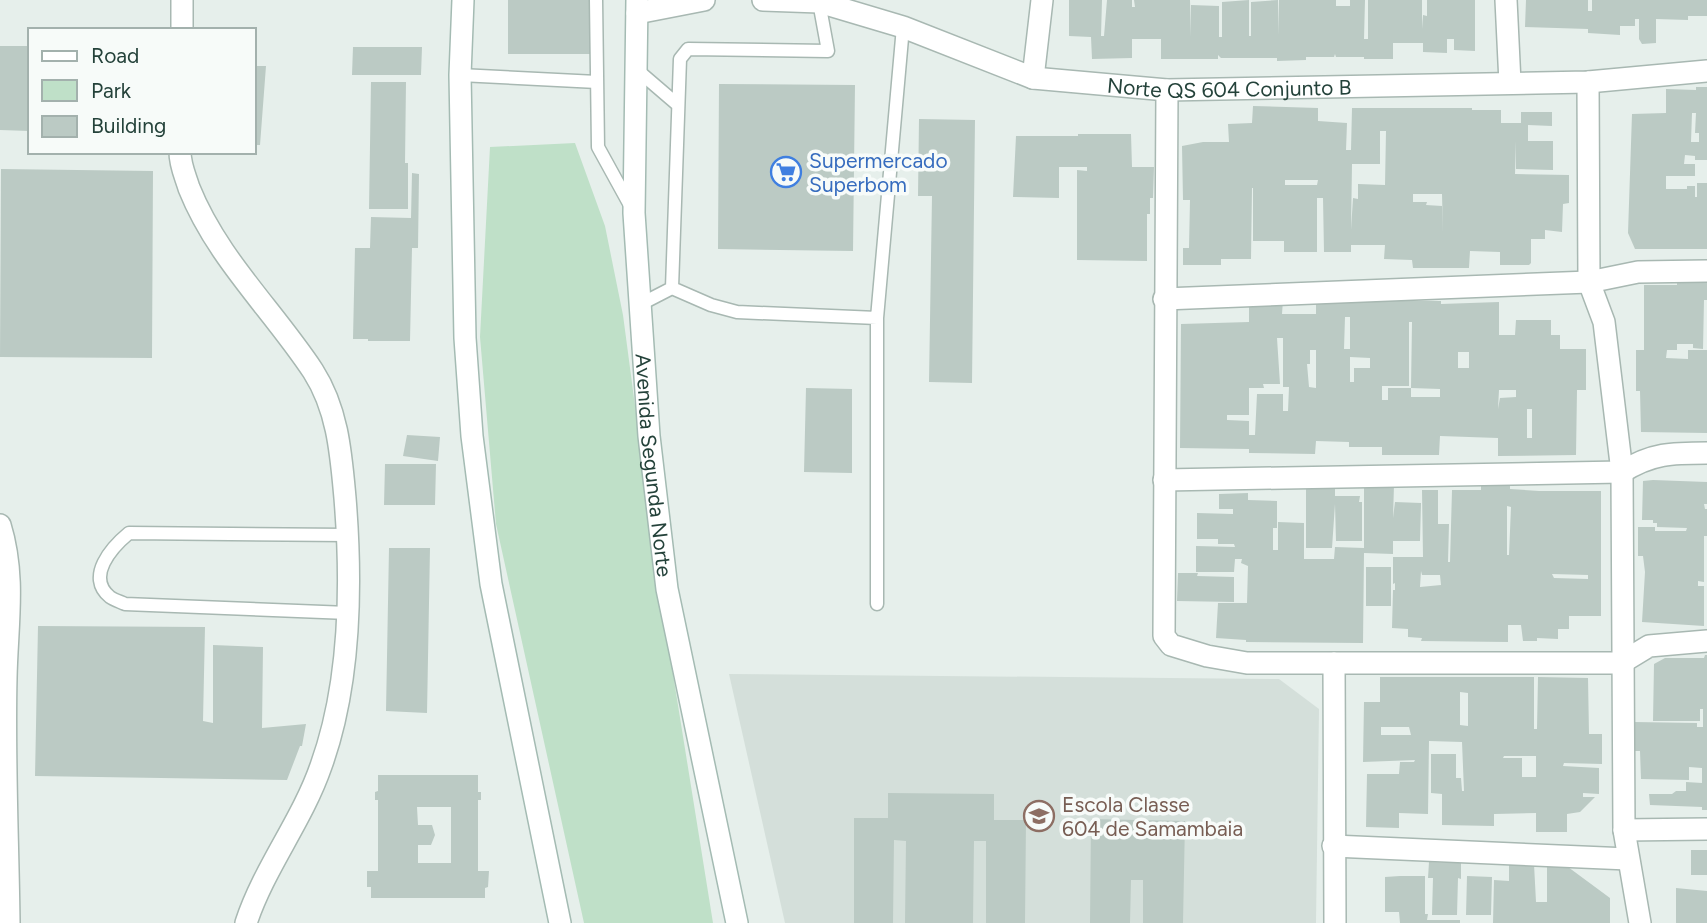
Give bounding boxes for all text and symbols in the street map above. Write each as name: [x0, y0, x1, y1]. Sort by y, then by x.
legend: [28, 28, 256, 154]
text: Road: [91, 43, 139, 68]
street label: Norte QS 604 Conjunto B: [1106, 72, 1352, 102]
text: Park: [91, 78, 132, 103]
text: Building: [91, 113, 166, 138]
place label: Supermercado Superbom: [809, 148, 948, 197]
supermarket icon: Supermercado Superbom: [769, 155, 803, 189]
street label: Avenida Segunda Norte: [631, 353, 678, 578]
place label: Escola Classe 604 de Samambaia: [1062, 792, 1243, 841]
school or university icon: Escola Classe 604 de Samambaia: [1022, 799, 1056, 833]

